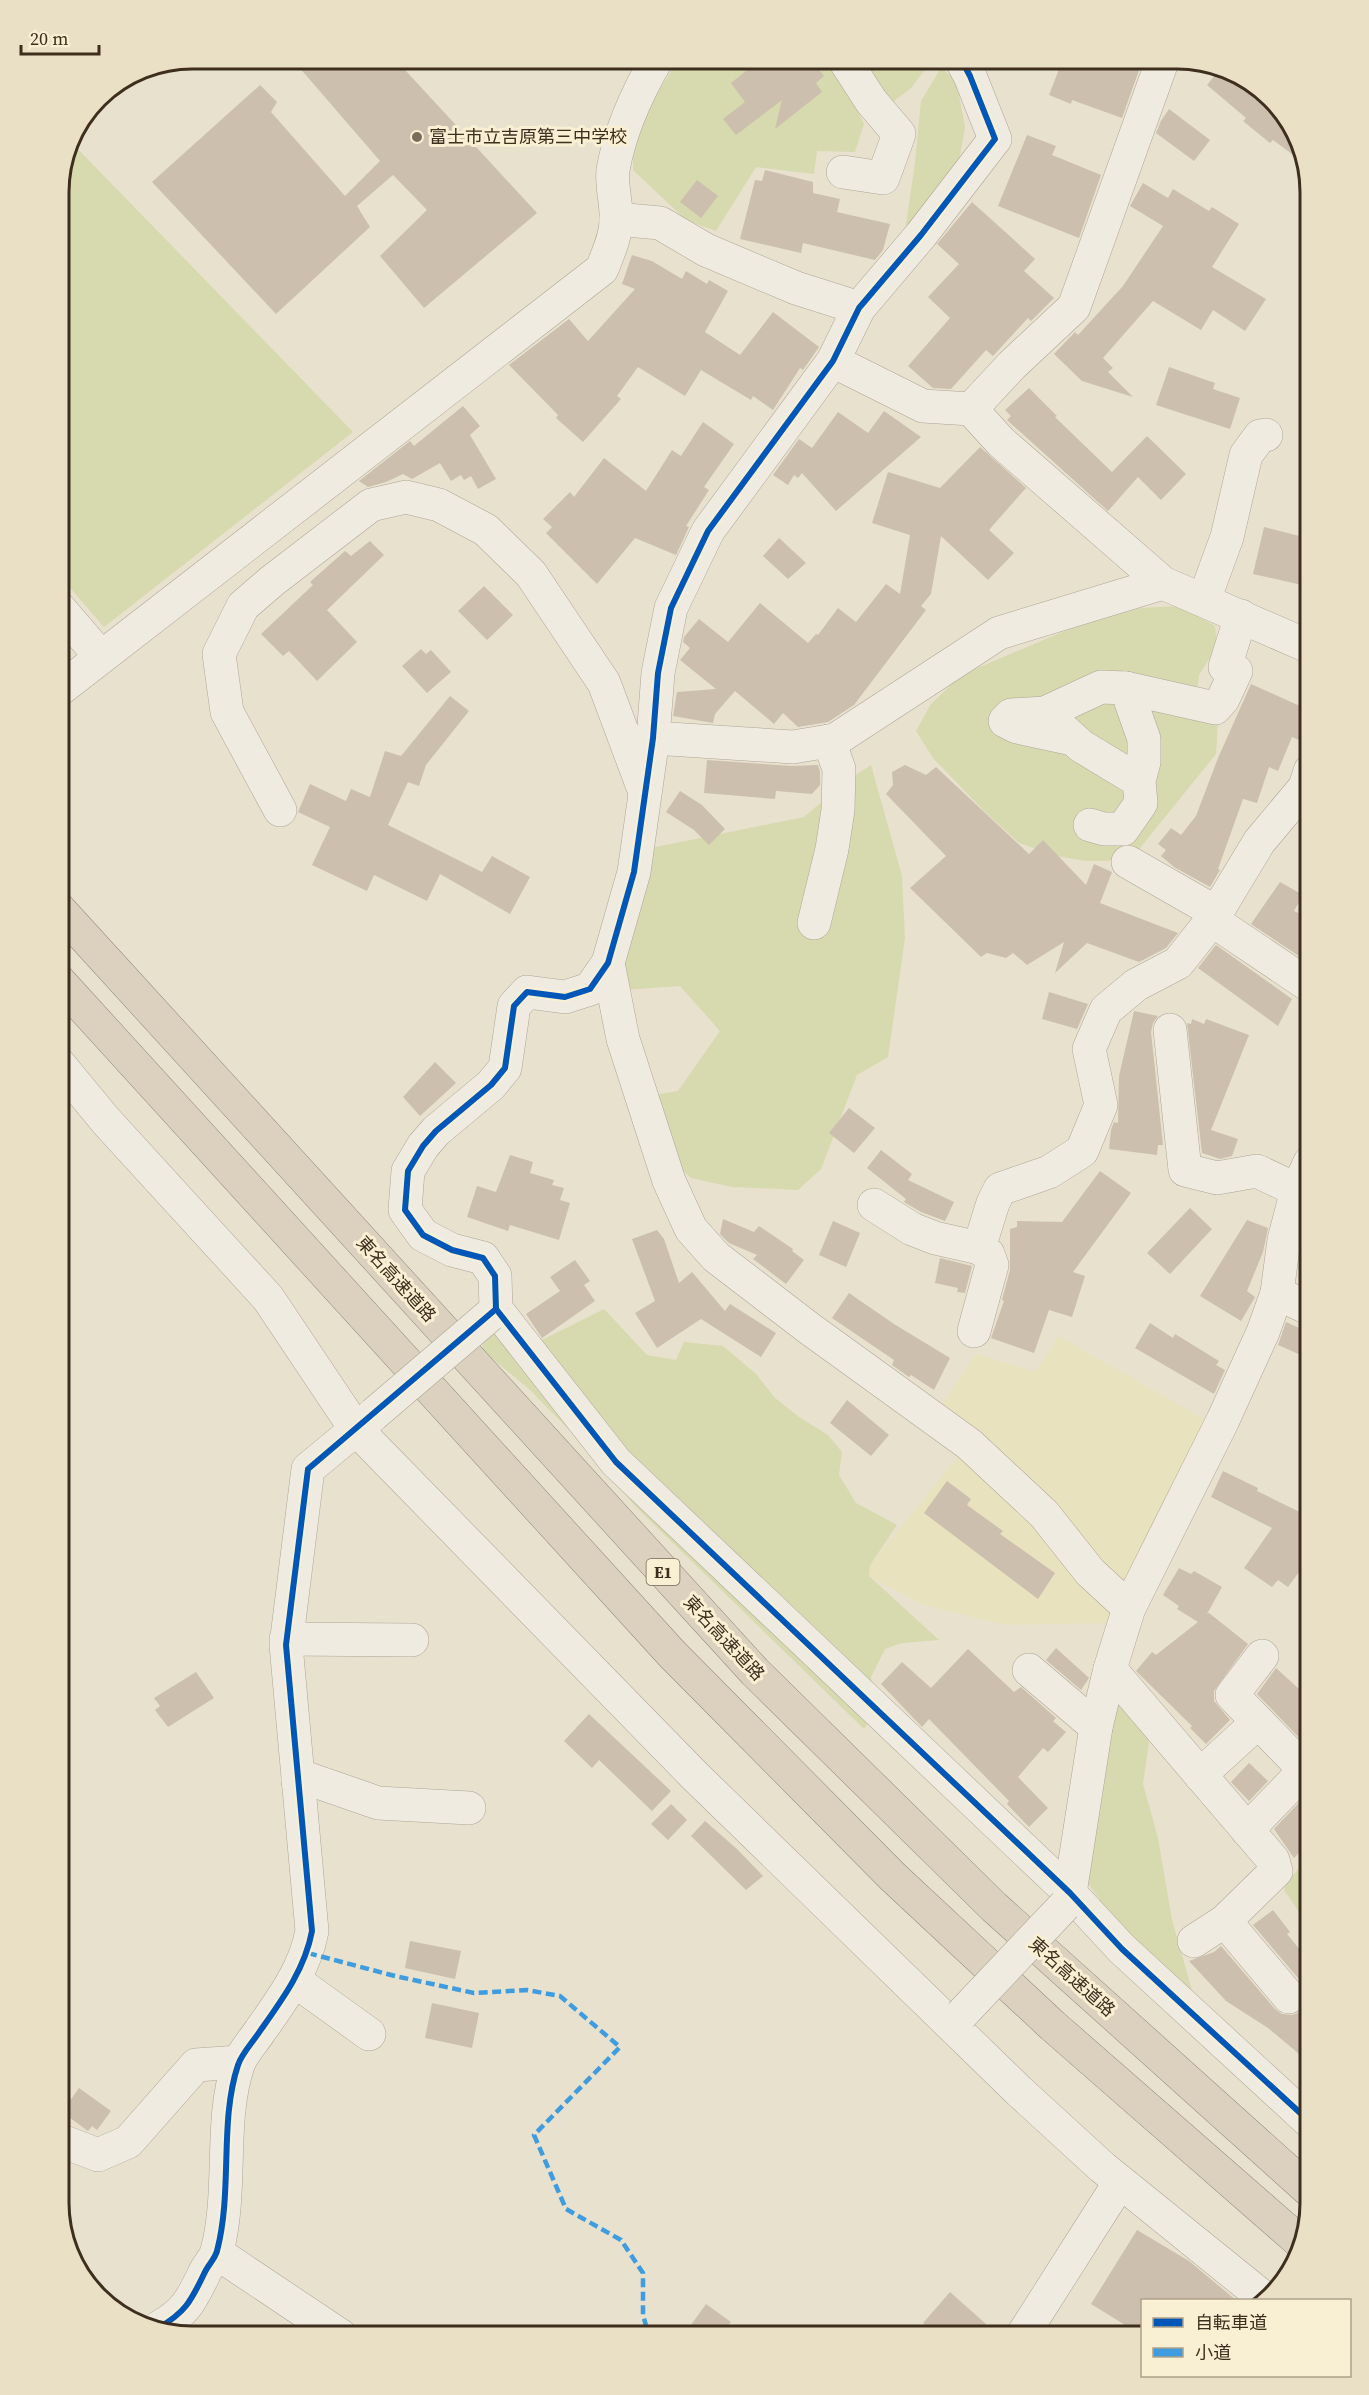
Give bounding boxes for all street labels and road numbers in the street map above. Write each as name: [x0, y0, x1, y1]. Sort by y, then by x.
street label: 東名高速道路: [351, 1230, 442, 1327]
road number: E1: [646, 1559, 680, 1585]
street label: 東名高速道路: [678, 1590, 770, 1686]
street label: 東名高速道路: [1024, 1931, 1121, 2022]

